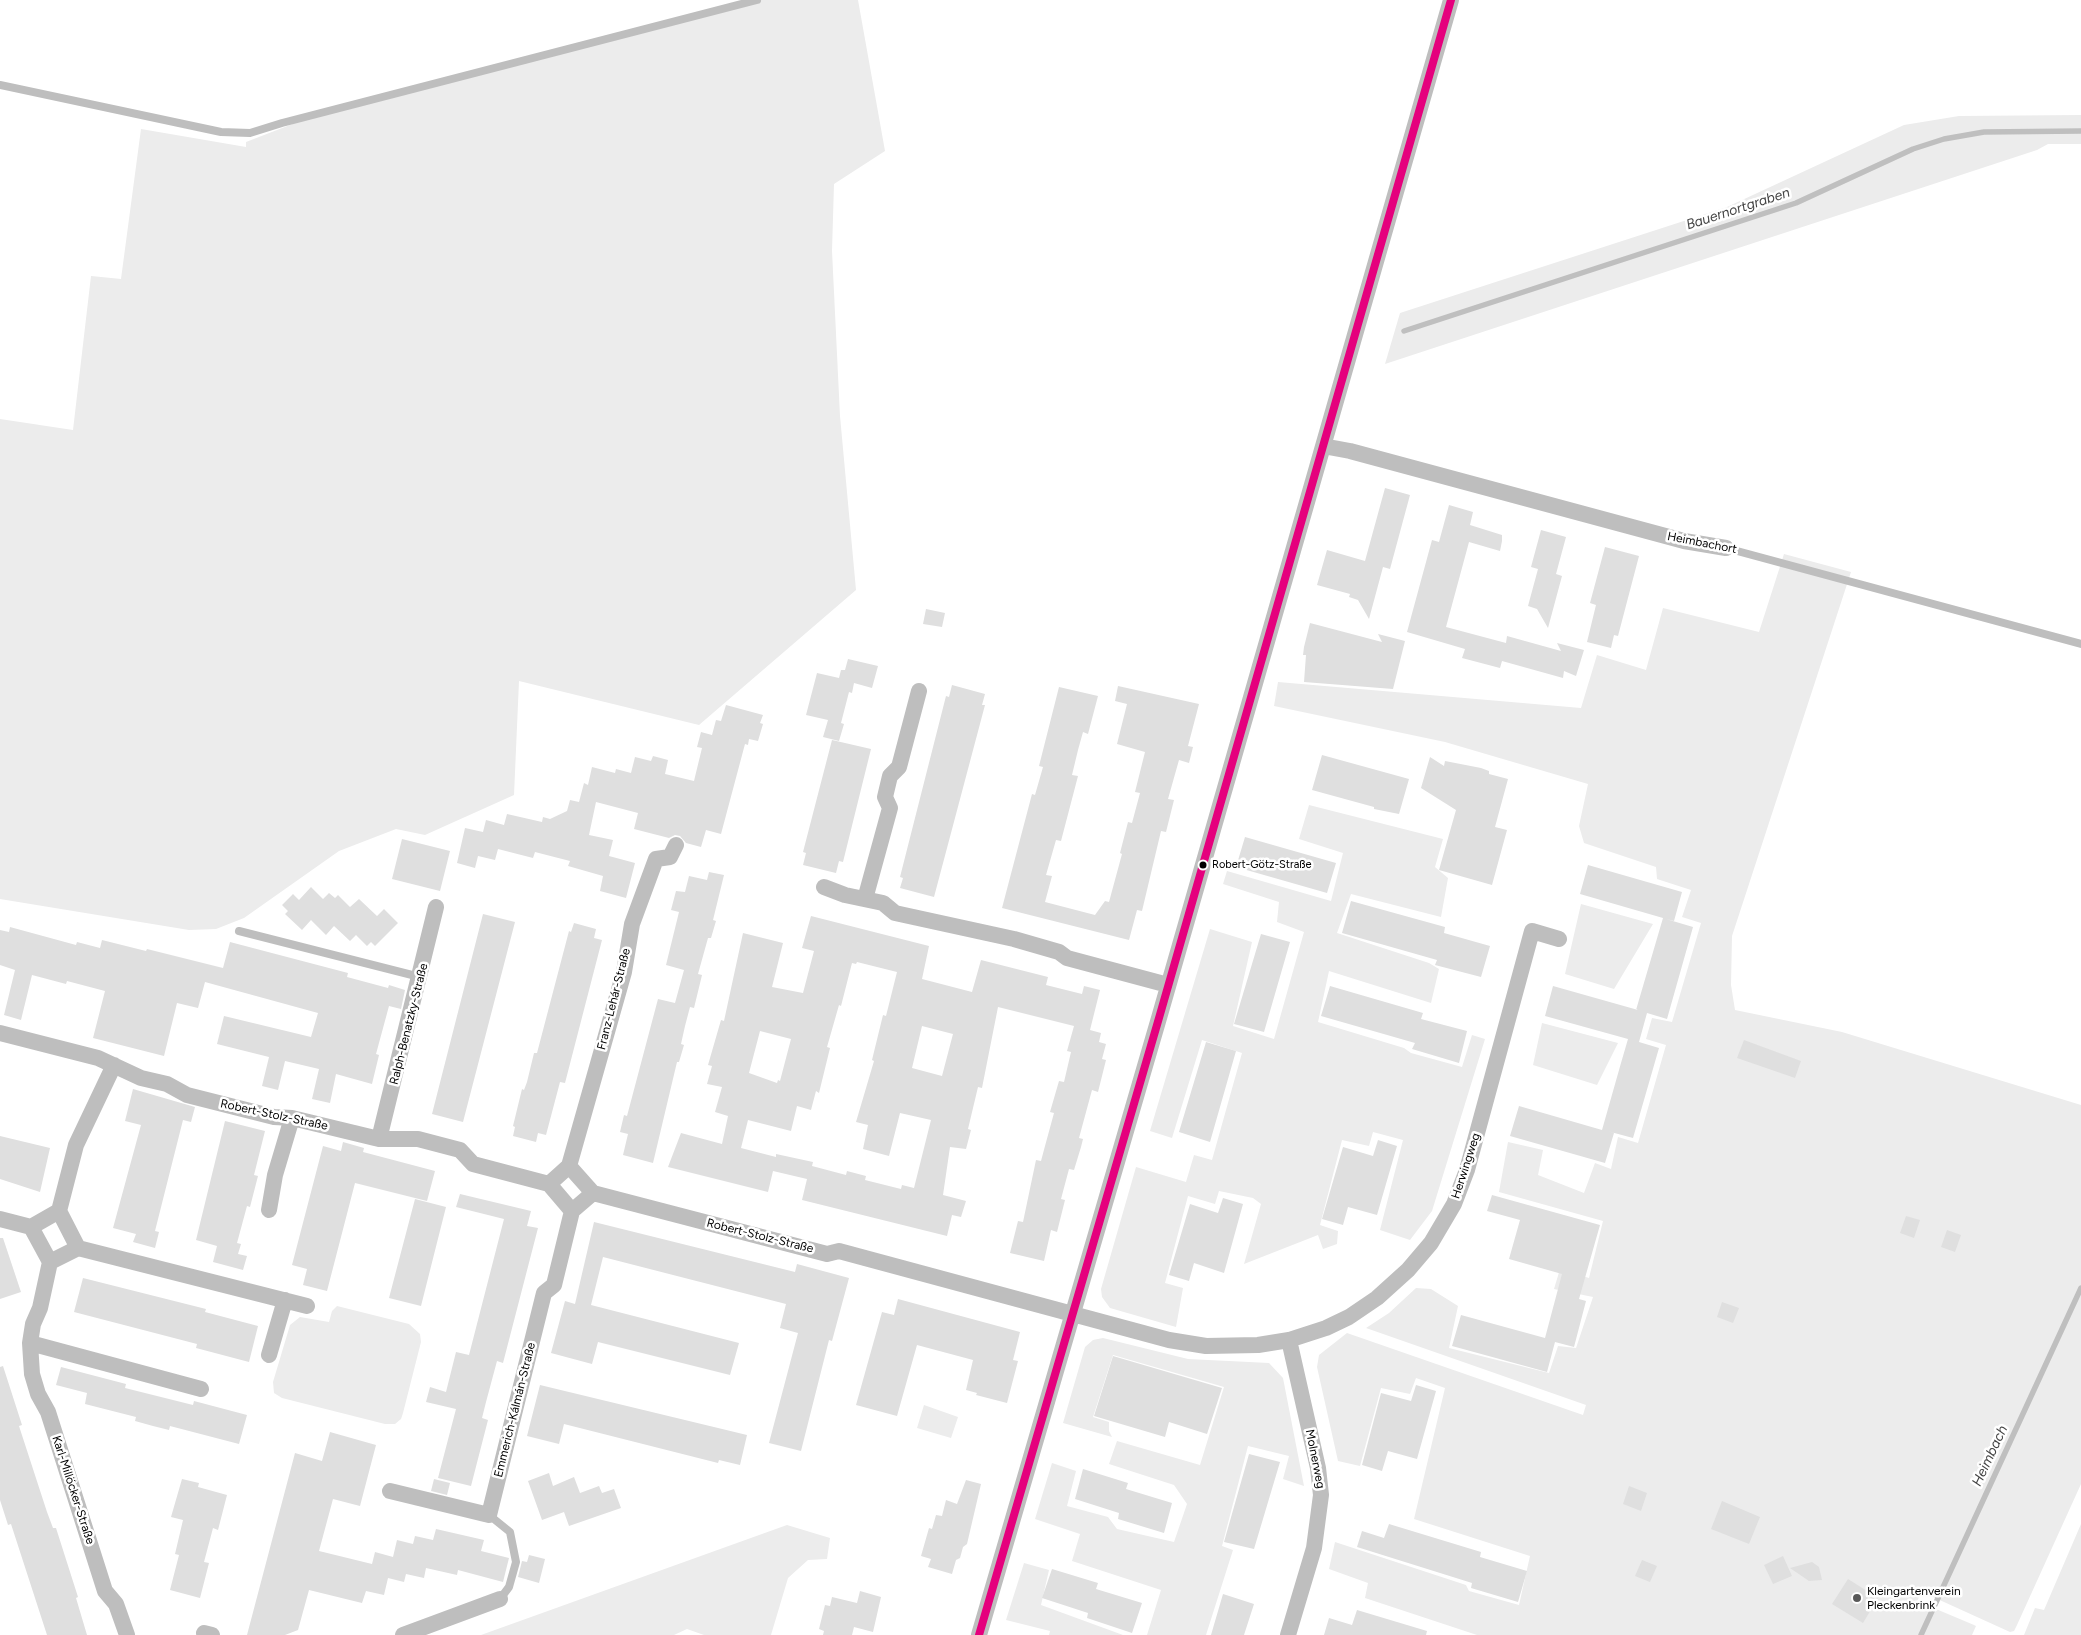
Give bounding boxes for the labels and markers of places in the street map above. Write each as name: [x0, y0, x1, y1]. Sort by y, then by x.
place label: Robert-Götz-Straße: [1212, 858, 1312, 872]
marker: Robert-Götz-Straße: [1198, 860, 1208, 870]
place label: Kleingartenverein Pleckenbrink: [1867, 1584, 1961, 1612]
marker: Kleingartenverein Pleckenbrink: [1851, 1592, 1863, 1604]

